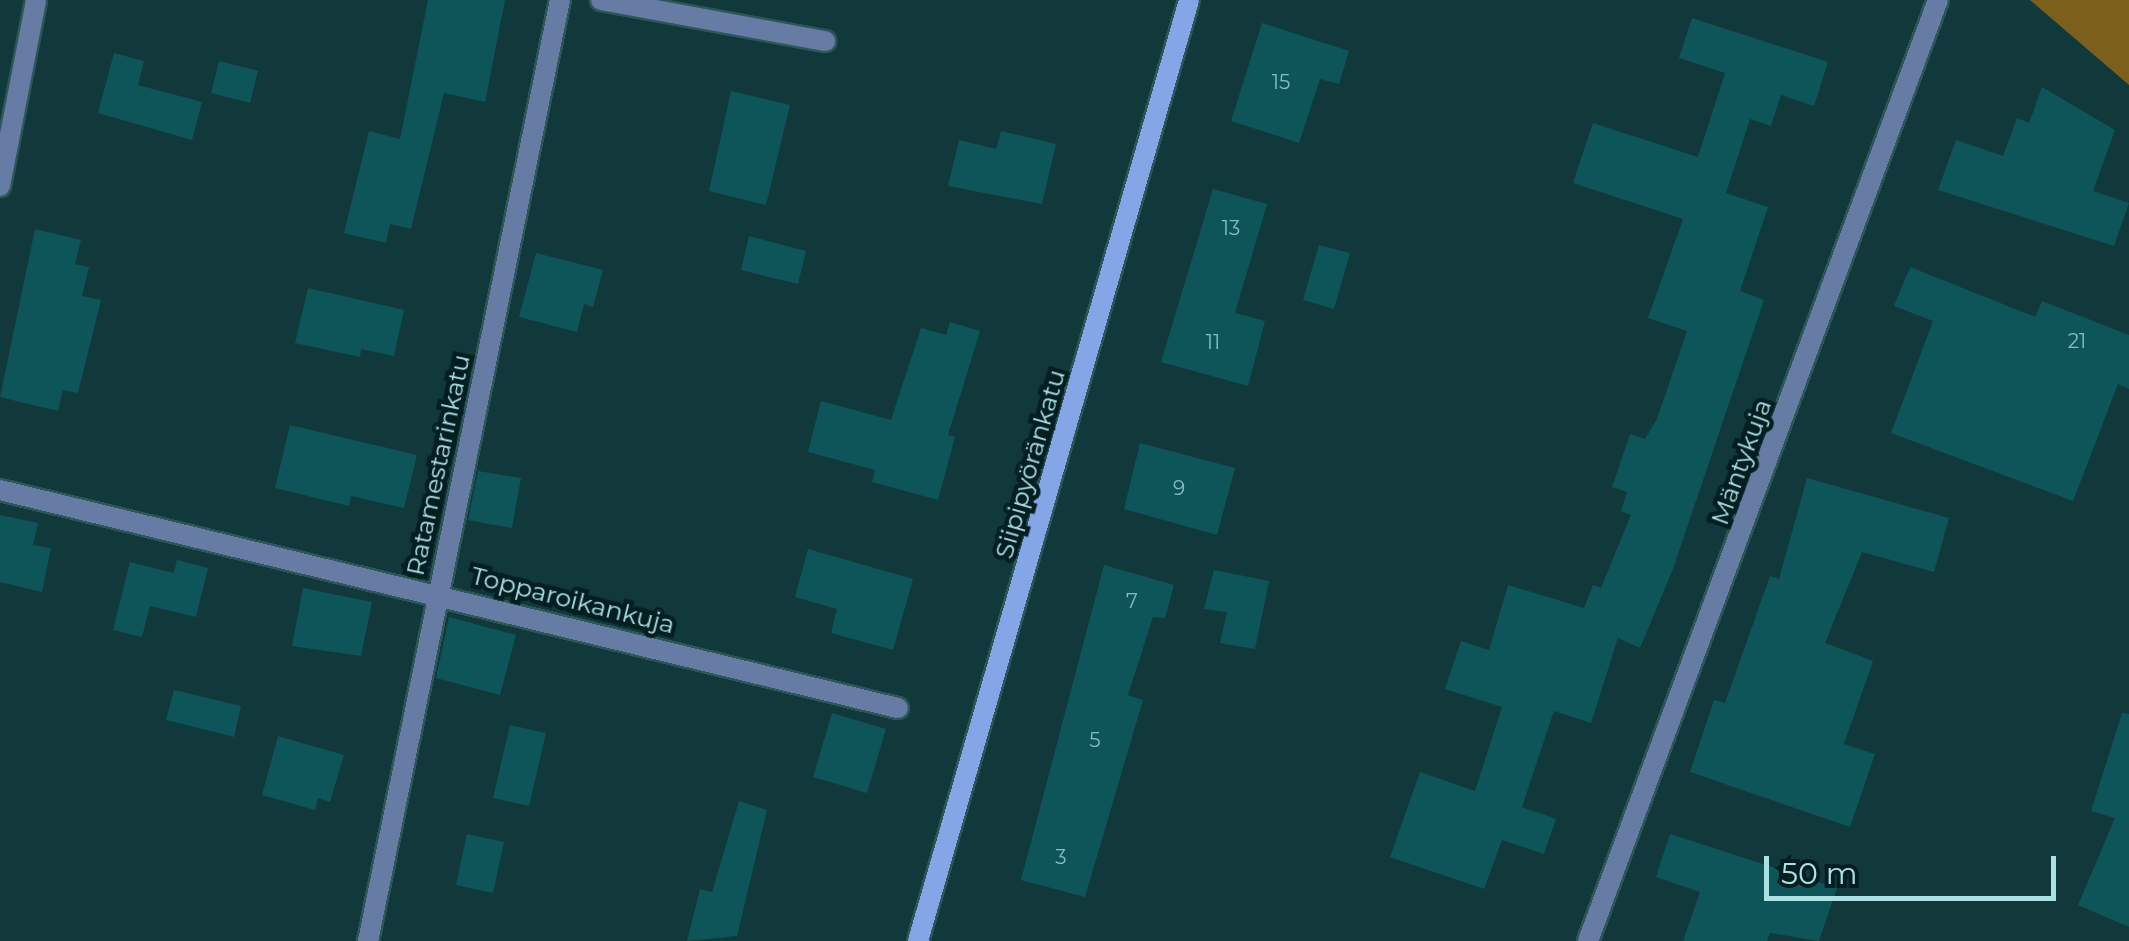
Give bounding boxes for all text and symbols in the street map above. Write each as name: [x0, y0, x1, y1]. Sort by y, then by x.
house number: 15: [1272, 70, 1290, 94]
house number: 13: [1222, 216, 1240, 240]
house number: 21: [2068, 329, 2086, 353]
house number: 11: [1206, 330, 1220, 354]
street label: Ratamestarinkatu: [400, 352, 476, 578]
street label: Siipipyöränkatu: [989, 366, 1071, 562]
street label: Mäntykuja: [1704, 395, 1778, 529]
house number: 9: [1173, 476, 1185, 500]
street label: Topparoikankuja: [468, 560, 678, 640]
house number: 7: [1126, 589, 1138, 613]
house number: 5: [1089, 728, 1101, 752]
scale bar: [1769, 836, 2062, 898]
house number: 3: [1055, 845, 1067, 869]
text: 50 m: [1781, 855, 1858, 892]

